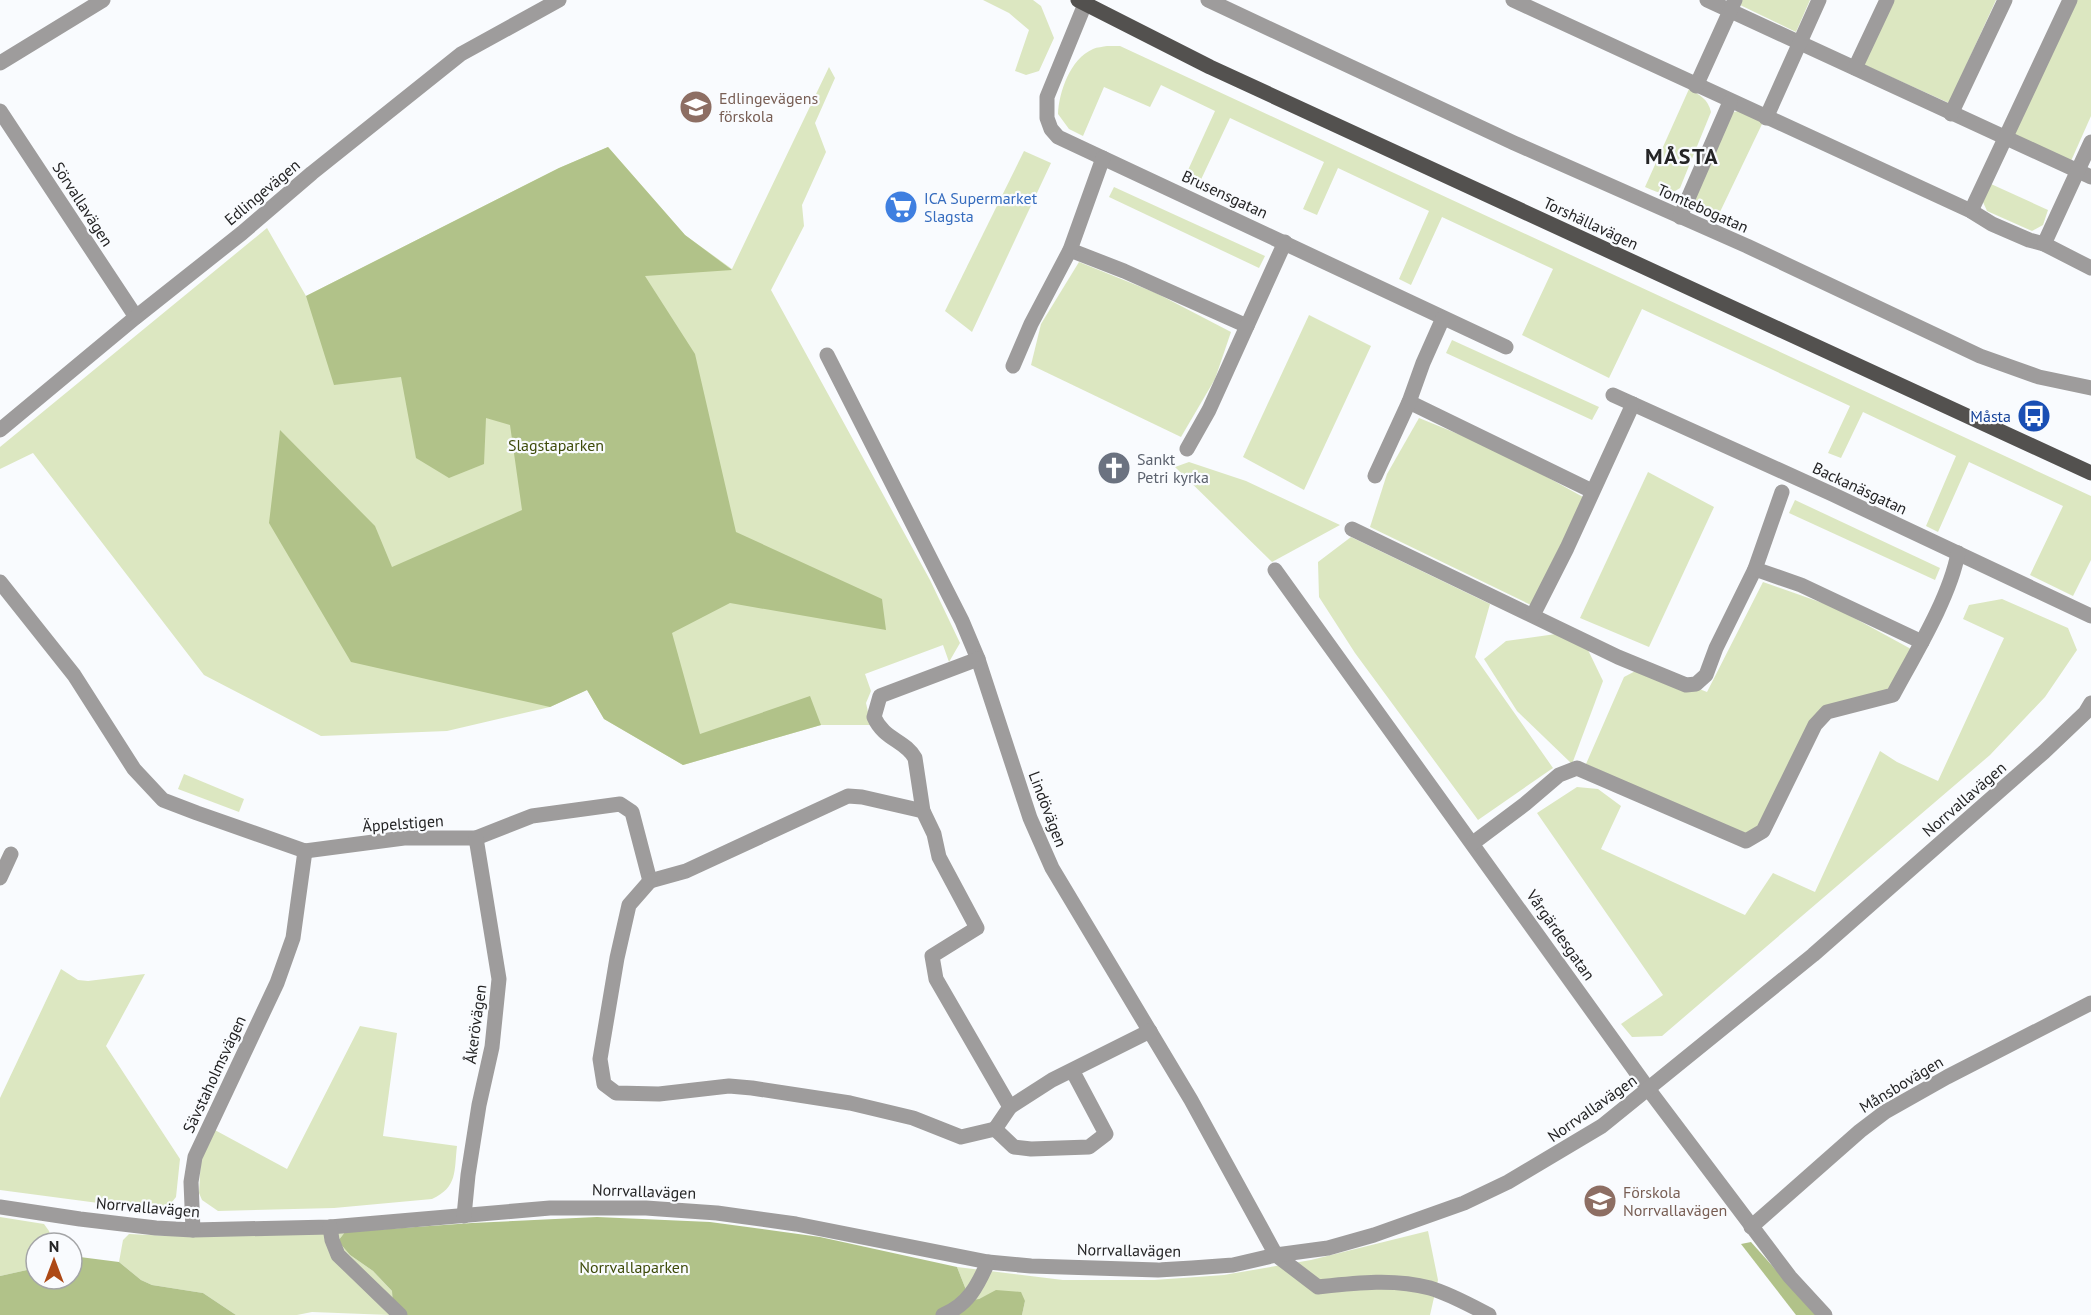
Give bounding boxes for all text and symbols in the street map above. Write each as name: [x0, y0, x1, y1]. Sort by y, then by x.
place label: Edlingevägens förskola: [719, 88, 818, 126]
school or university icon: Edlingevägens förskola: [678, 89, 714, 125]
district label: MÅSTA: [1645, 142, 1719, 170]
street label: Edlingevägen: [220, 155, 304, 229]
street label: Sörvallavägen: [48, 158, 118, 250]
street label: Brusensgatan: [1179, 165, 1271, 223]
street label: Tomtebogatan: [1654, 179, 1752, 237]
place label: ICA Supermarket Slagsta: [924, 188, 1038, 226]
supermarket icon: ICA Supermarket Slagsta: [883, 189, 919, 225]
street label: Torshällavägen: [1540, 192, 1642, 254]
bus stop icon: Måsta: [2016, 398, 2052, 434]
place label: Måsta: [1970, 406, 2011, 426]
park label: Slagstaparken: [508, 435, 604, 455]
place label: Sankt Petri kyrka: [1137, 449, 1209, 487]
church icon: Sankt Petri kyrka: [1096, 450, 1132, 486]
street label: Backanäsgatan: [1809, 457, 1911, 519]
street label: Norrvallavägen: [1918, 757, 2010, 841]
street label: Lindövägen: [1024, 768, 1072, 850]
street label: Äppelstigen: [362, 810, 444, 836]
street label: Vårgärdesgatan: [1522, 885, 1600, 984]
street label: Åkerövägen: [460, 983, 490, 1065]
street label: Sävstaholmsvägen: [178, 1012, 250, 1136]
street label: Månsbovägen: [1855, 1051, 1947, 1117]
street label: Norrvallavägen: [1544, 1070, 1640, 1146]
street label: Norrvallavägen: [592, 1179, 696, 1203]
place label: Förskola Norrvallavägen: [1623, 1182, 1727, 1220]
school or university icon: Förskola Norrvallavägen: [1582, 1183, 1618, 1219]
street label: Norrvallavägen: [95, 1192, 201, 1222]
north arrow: [24, 1231, 84, 1291]
text: N: [49, 1236, 59, 1256]
street label: Norrvallavägen: [1077, 1239, 1181, 1261]
park label: Norrvallaparken: [579, 1257, 689, 1277]

